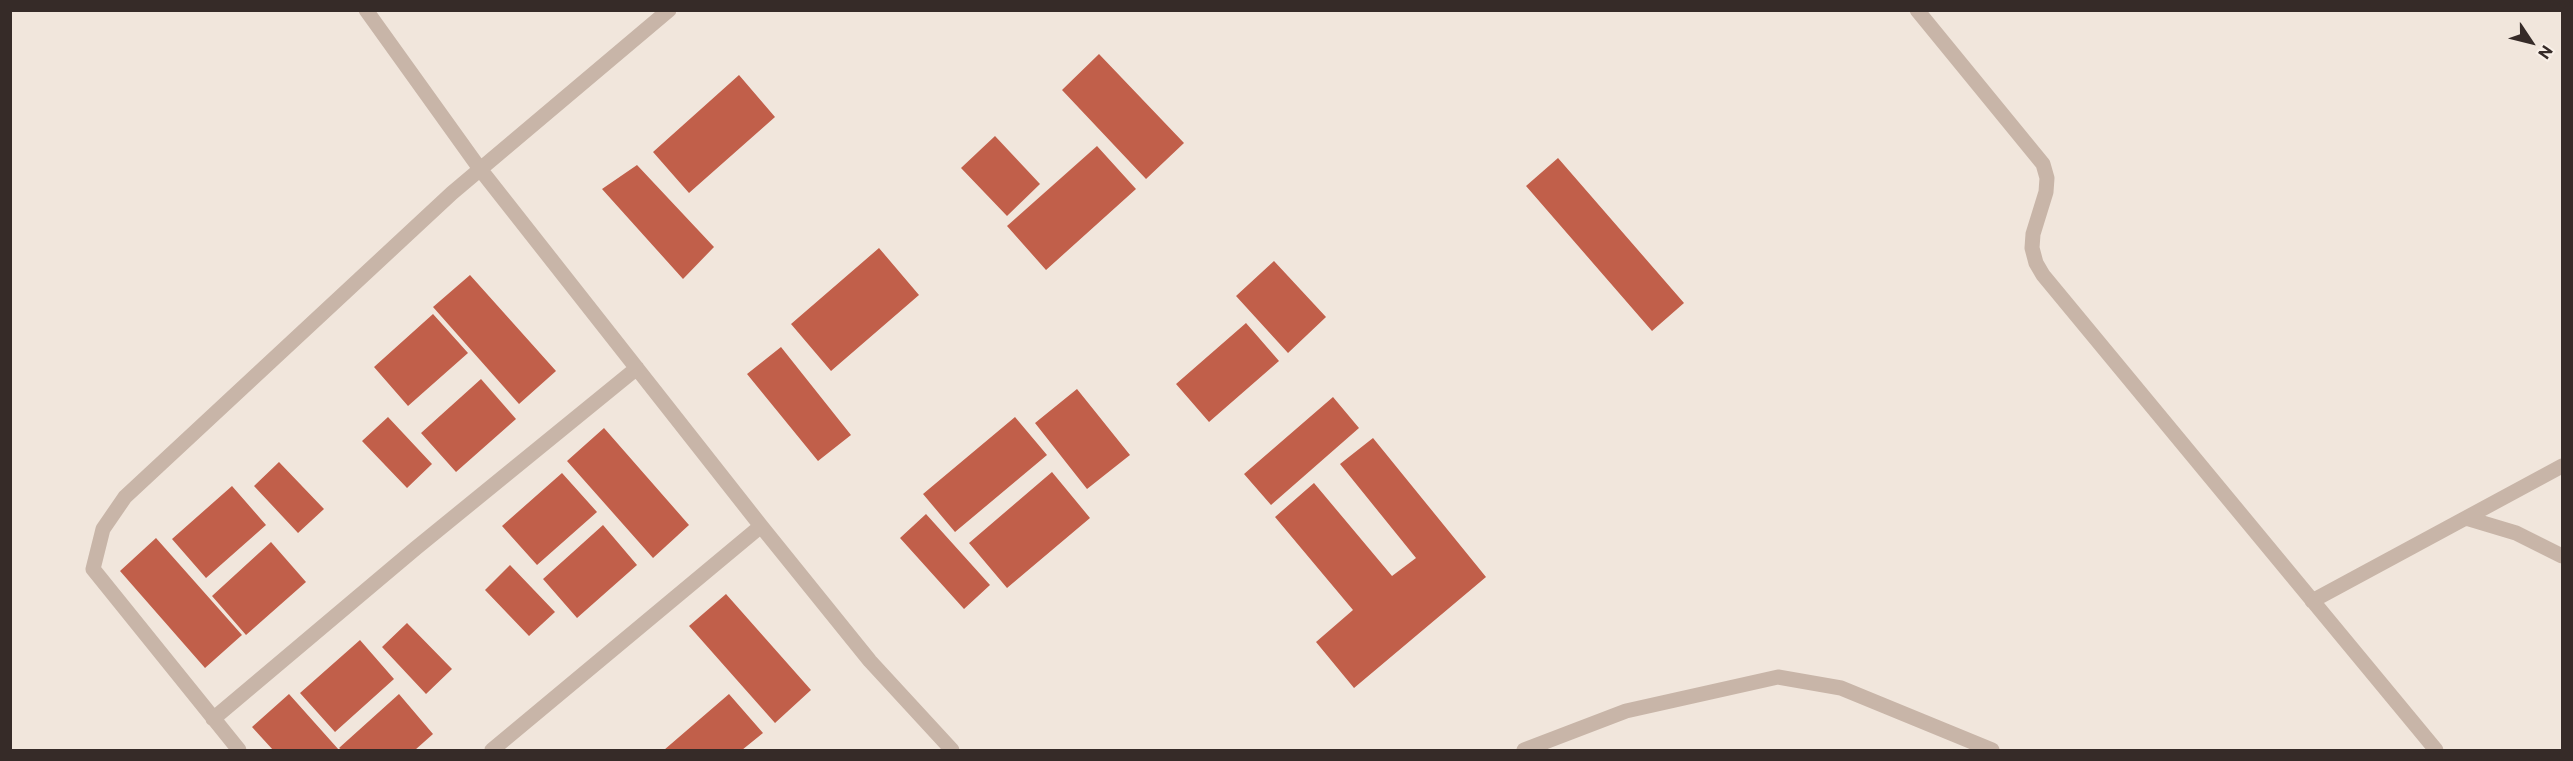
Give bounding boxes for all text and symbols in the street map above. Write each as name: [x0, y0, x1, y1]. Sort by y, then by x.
north arrow: [2501, 12, 2561, 72]
text: N: [2535, 42, 2557, 63]

